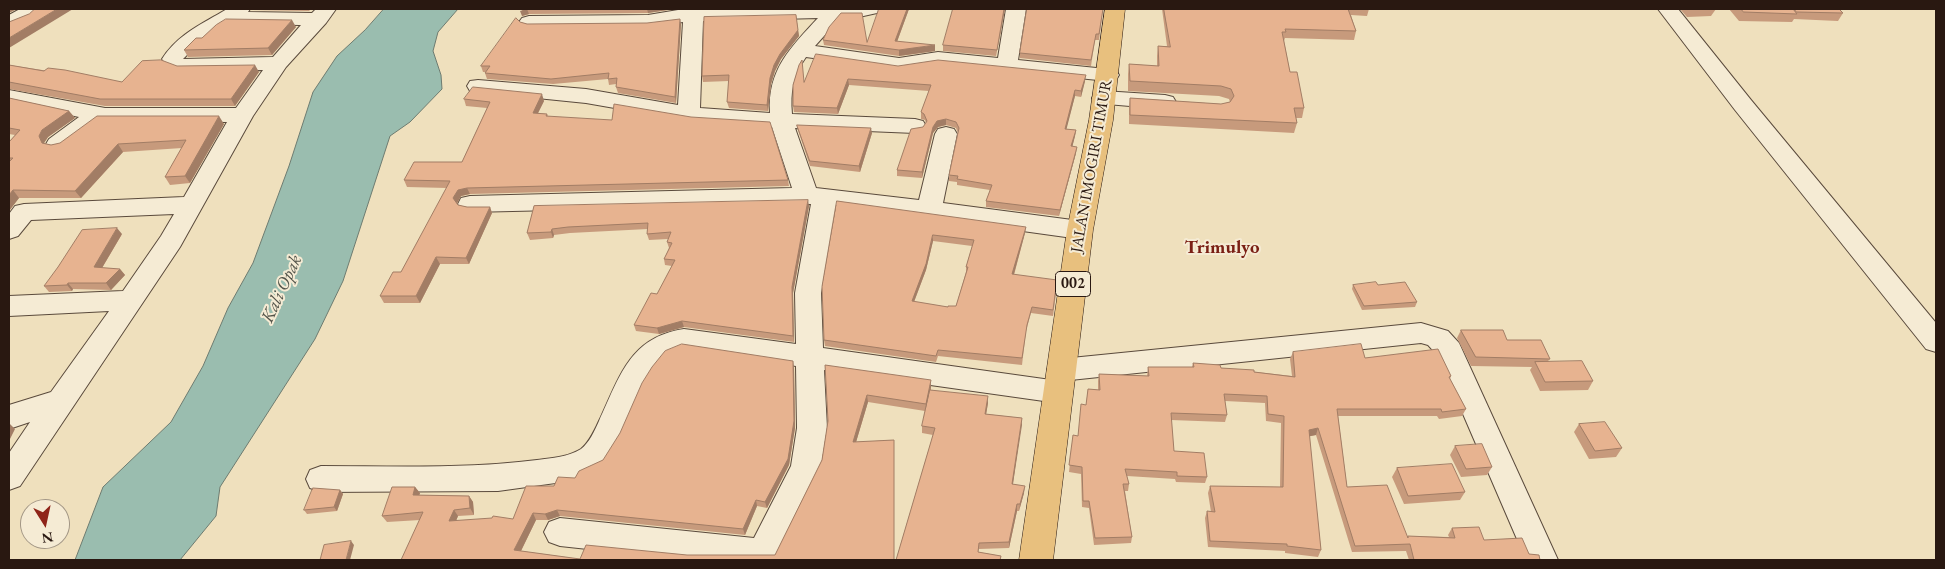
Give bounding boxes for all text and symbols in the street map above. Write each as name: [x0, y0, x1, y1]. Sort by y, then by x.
street label: JALAN IMOGIRI TIMUR: [1067, 78, 1117, 254]
district label: Trimulyo: [1185, 237, 1259, 259]
water label: Kali Opak: [257, 252, 307, 326]
road number: 002: [1056, 272, 1090, 296]
north arrow: [20, 499, 70, 549]
text: N: [40, 528, 55, 548]

